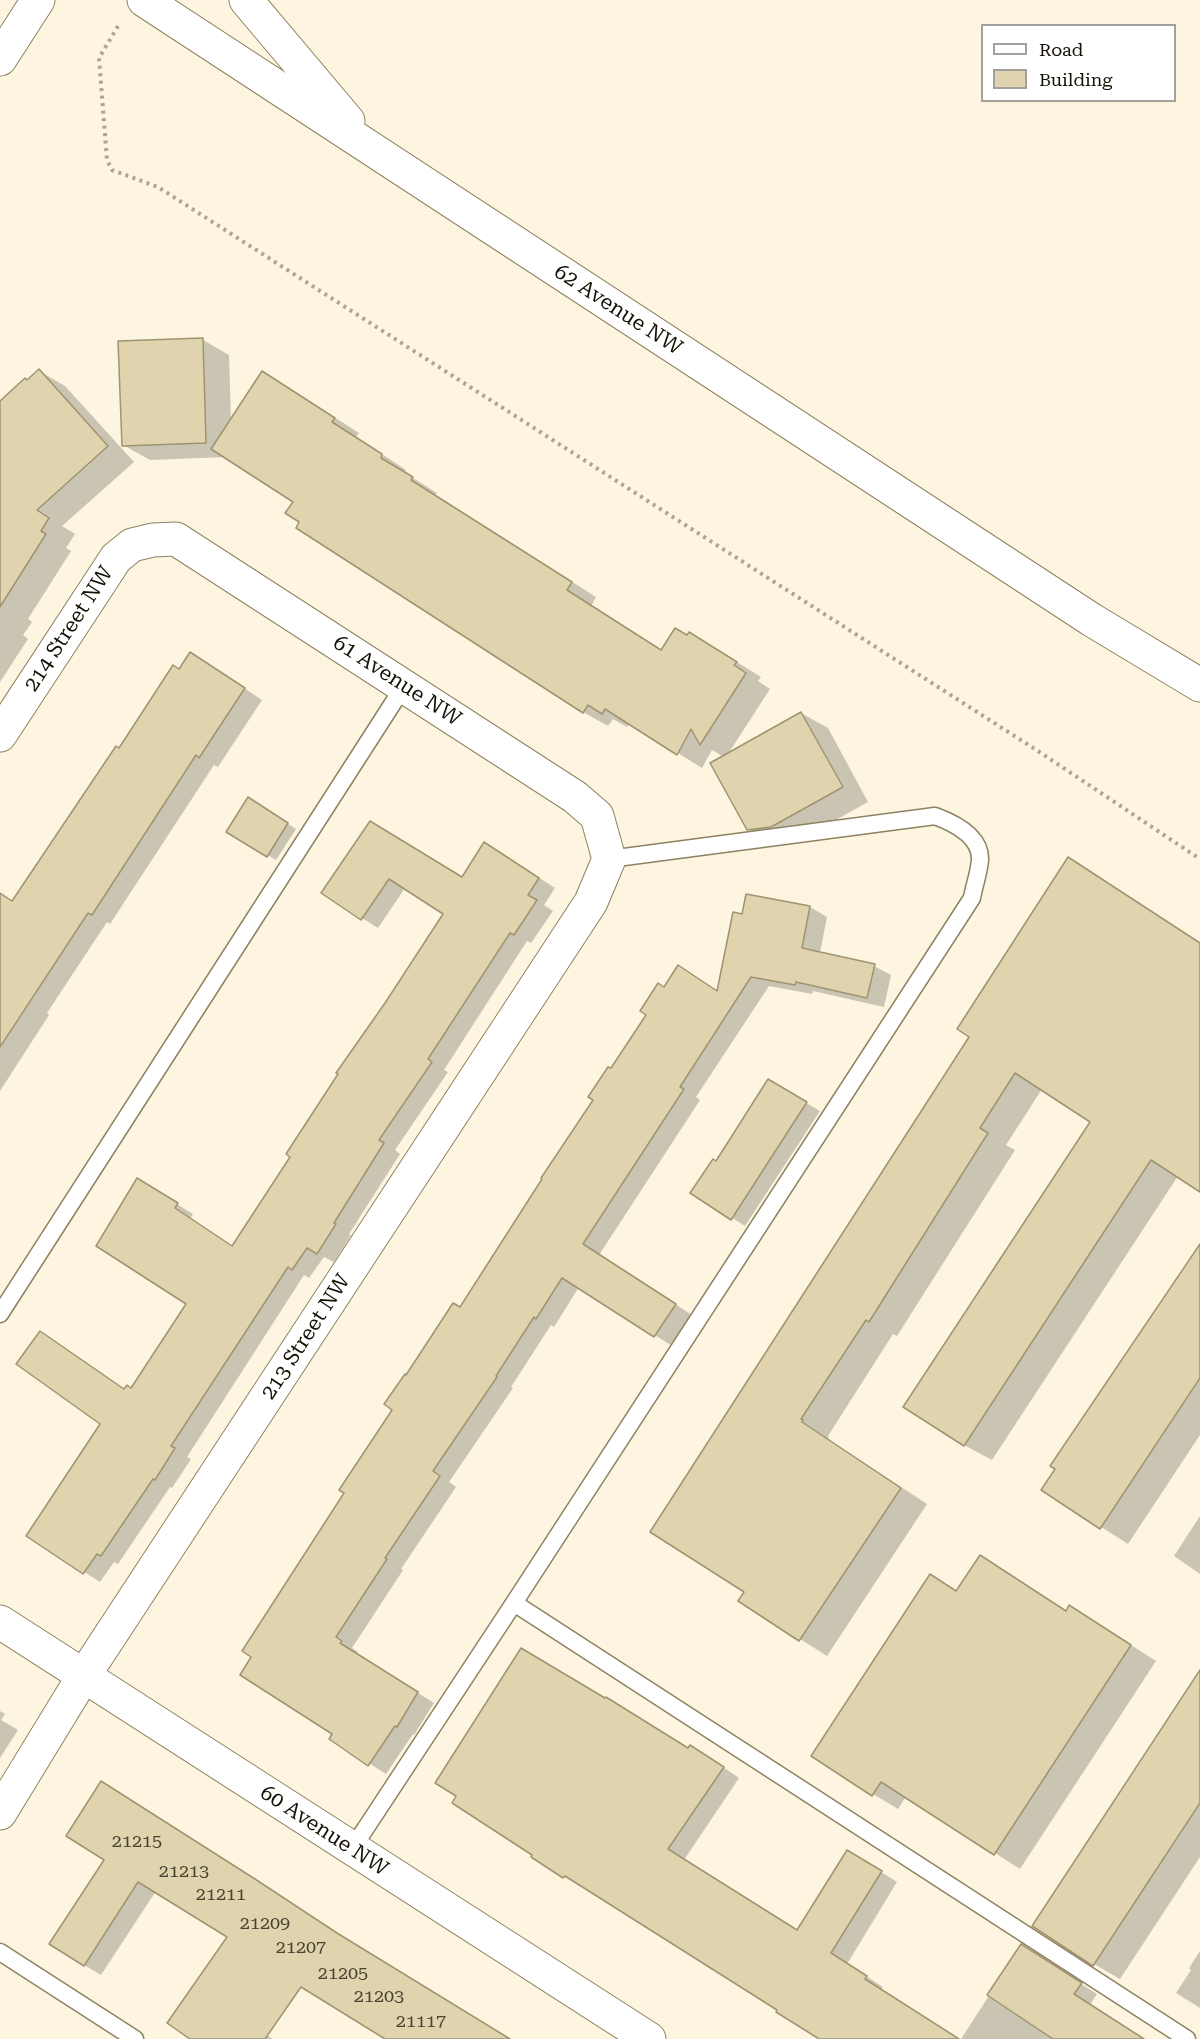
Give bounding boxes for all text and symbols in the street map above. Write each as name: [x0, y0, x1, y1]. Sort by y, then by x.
legend: [981, 24, 1176, 102]
text: Road: [1039, 39, 1083, 60]
text: Building: [1039, 69, 1113, 90]
street label: 62 Avenue NW: [549, 259, 687, 361]
street label: 214 Street NW: [19, 562, 119, 696]
street label: 61 Avenue NW: [328, 630, 466, 732]
street label: 213 Street NW: [256, 1270, 356, 1404]
street label: 60 Avenue NW: [255, 1780, 393, 1882]
house number: 21215: [112, 1831, 162, 1853]
house number: 21213: [159, 1861, 209, 1883]
house number: 21211: [196, 1884, 246, 1906]
house number: 21209: [240, 1913, 290, 1935]
house number: 21207: [276, 1937, 326, 1959]
house number: 21205: [318, 1963, 368, 1985]
house number: 21203: [354, 1986, 404, 2008]
house number: 21117: [396, 2011, 446, 2033]

